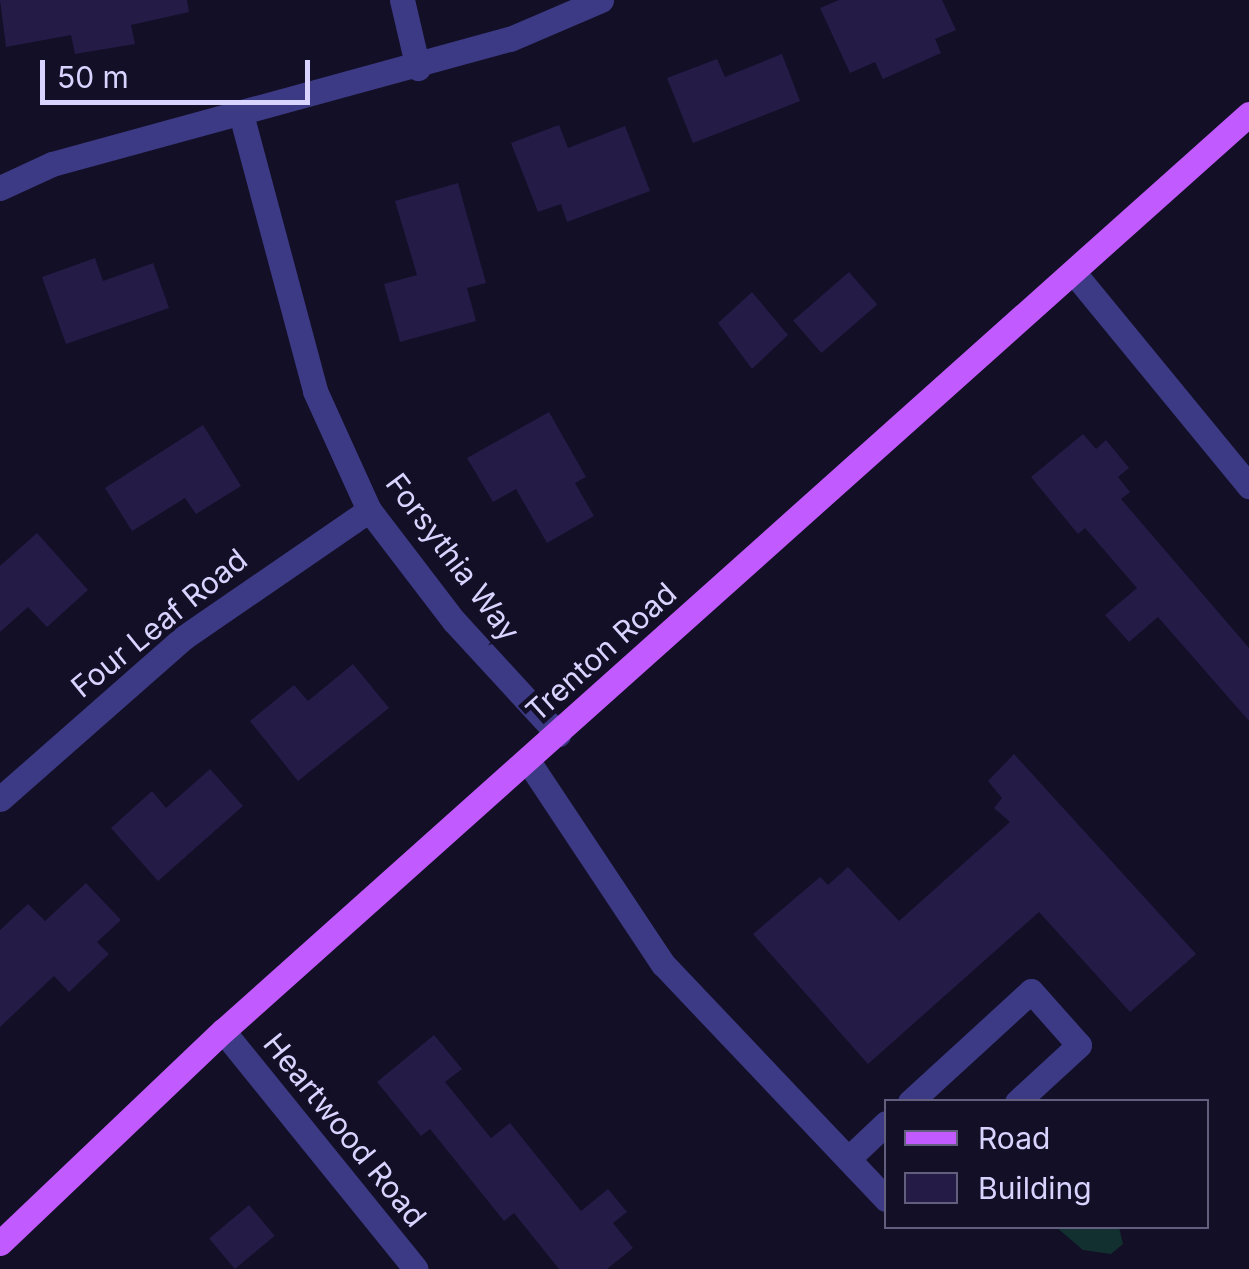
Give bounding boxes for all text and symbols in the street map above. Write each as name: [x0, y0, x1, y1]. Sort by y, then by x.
scale bar: [45, 40, 315, 102]
text: 50 m: [57, 59, 129, 95]
street label: Forsythia Way: [378, 466, 528, 648]
street label: Four Leaf Road: [64, 541, 254, 705]
street label: Trenton Road: [518, 575, 684, 729]
street label: Heartwood Road: [256, 1026, 434, 1234]
legend: [884, 1099, 1209, 1229]
text: Road: [978, 1120, 1050, 1156]
text: Building: [978, 1170, 1092, 1206]

